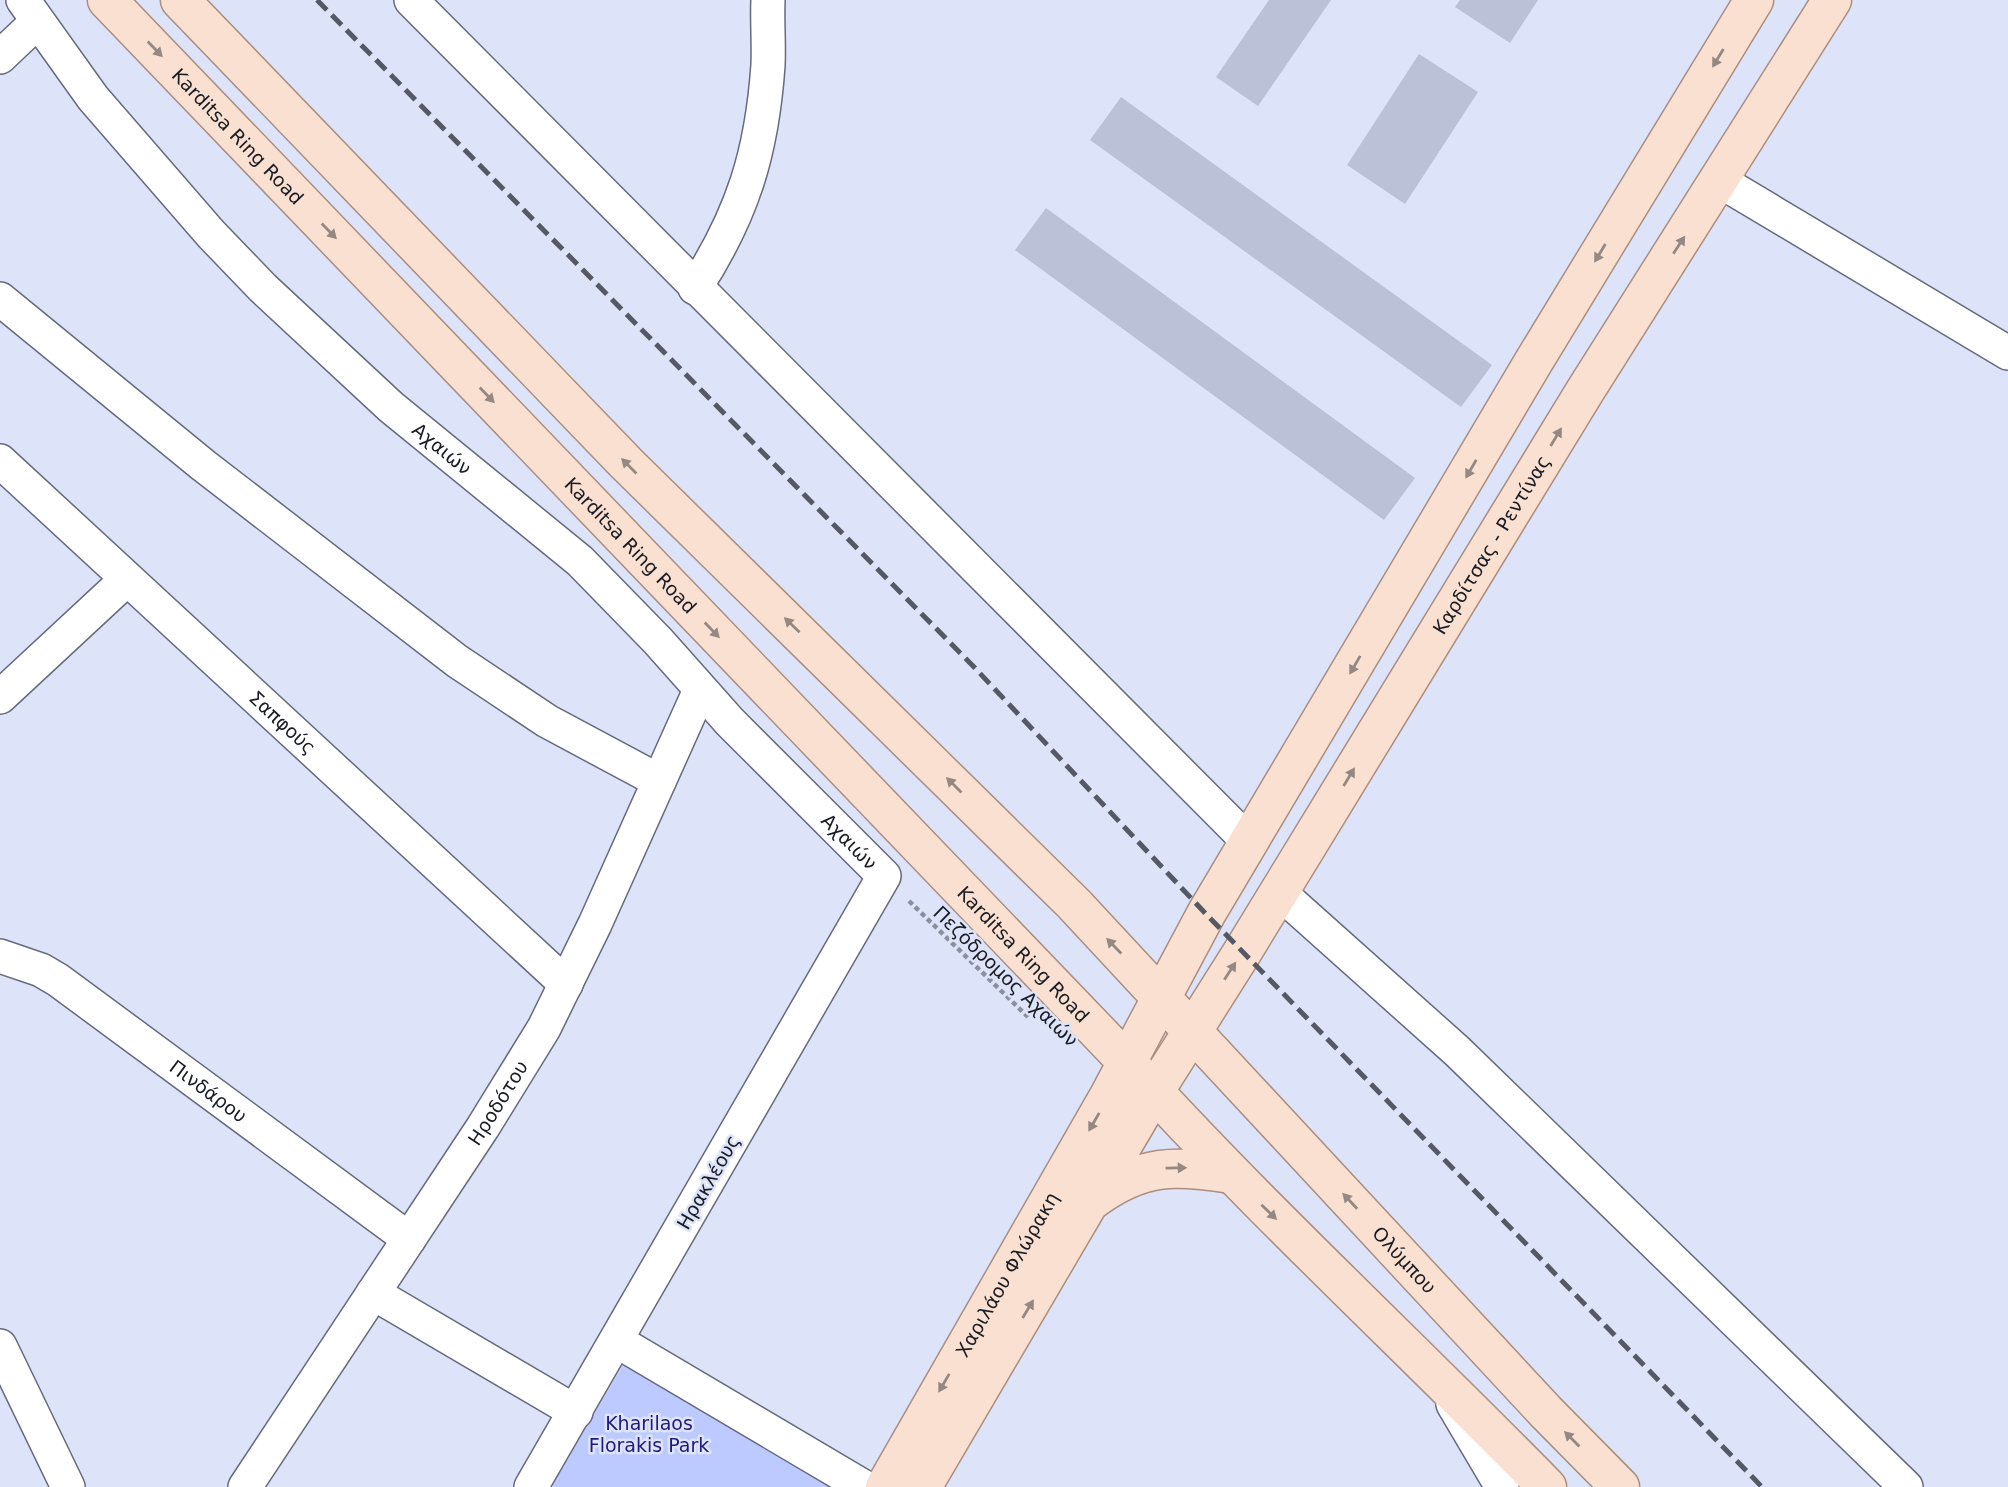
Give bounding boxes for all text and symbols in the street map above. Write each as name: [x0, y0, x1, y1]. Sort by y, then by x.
one-way arrow: [146, 40, 162, 57]
one-way arrow: [1712, 49, 1725, 68]
street label: Karditsa Ring Road: [168, 64, 308, 209]
one-way arrow: [321, 222, 337, 239]
one-way arrow: [1672, 235, 1685, 255]
one-way arrow: [1594, 243, 1607, 262]
one-way arrow: [478, 387, 495, 404]
street label: Αχαιών: [408, 418, 476, 479]
one-way arrow: [1550, 427, 1563, 446]
street label: Καρδίτσας - Ρεντίνας: [1428, 451, 1554, 638]
one-way arrow: [622, 458, 638, 475]
one-way arrow: [1465, 459, 1477, 479]
street label: Karditsa Ring Road: [560, 473, 701, 618]
one-way arrow: [784, 618, 801, 634]
one-way arrow: [703, 622, 720, 639]
one-way arrow: [1350, 655, 1362, 675]
street label: Σαπφούς: [245, 686, 320, 758]
one-way arrow: [1342, 768, 1355, 787]
one-way arrow: [946, 777, 962, 793]
street label: Αχαιών: [817, 809, 882, 874]
street label: Karditsa Ring Road: [953, 882, 1094, 1027]
street label: Πεζόδρομος Αχαιών: [929, 901, 1083, 1051]
one-way arrow: [1107, 938, 1123, 955]
one-way arrow: [1223, 962, 1236, 981]
street label: Πινδάρου: [166, 1055, 251, 1127]
street label: Ηροδότου: [463, 1056, 532, 1149]
one-way arrow: [1088, 1112, 1100, 1131]
street label: Ηρακλέους: [672, 1131, 744, 1233]
one-way arrow: [1165, 1162, 1187, 1173]
street label: Χαριλάου Φλώρακη: [951, 1188, 1063, 1361]
one-way arrow: [1342, 1192, 1358, 1210]
one-way arrow: [1260, 1204, 1277, 1220]
street label: Ολύμπου: [1368, 1222, 1441, 1298]
one-way arrow: [1021, 1300, 1034, 1319]
one-way arrow: [938, 1373, 951, 1392]
park label: Kharilaos Florakis Park: [589, 1412, 709, 1456]
one-way arrow: [1564, 1430, 1581, 1447]

